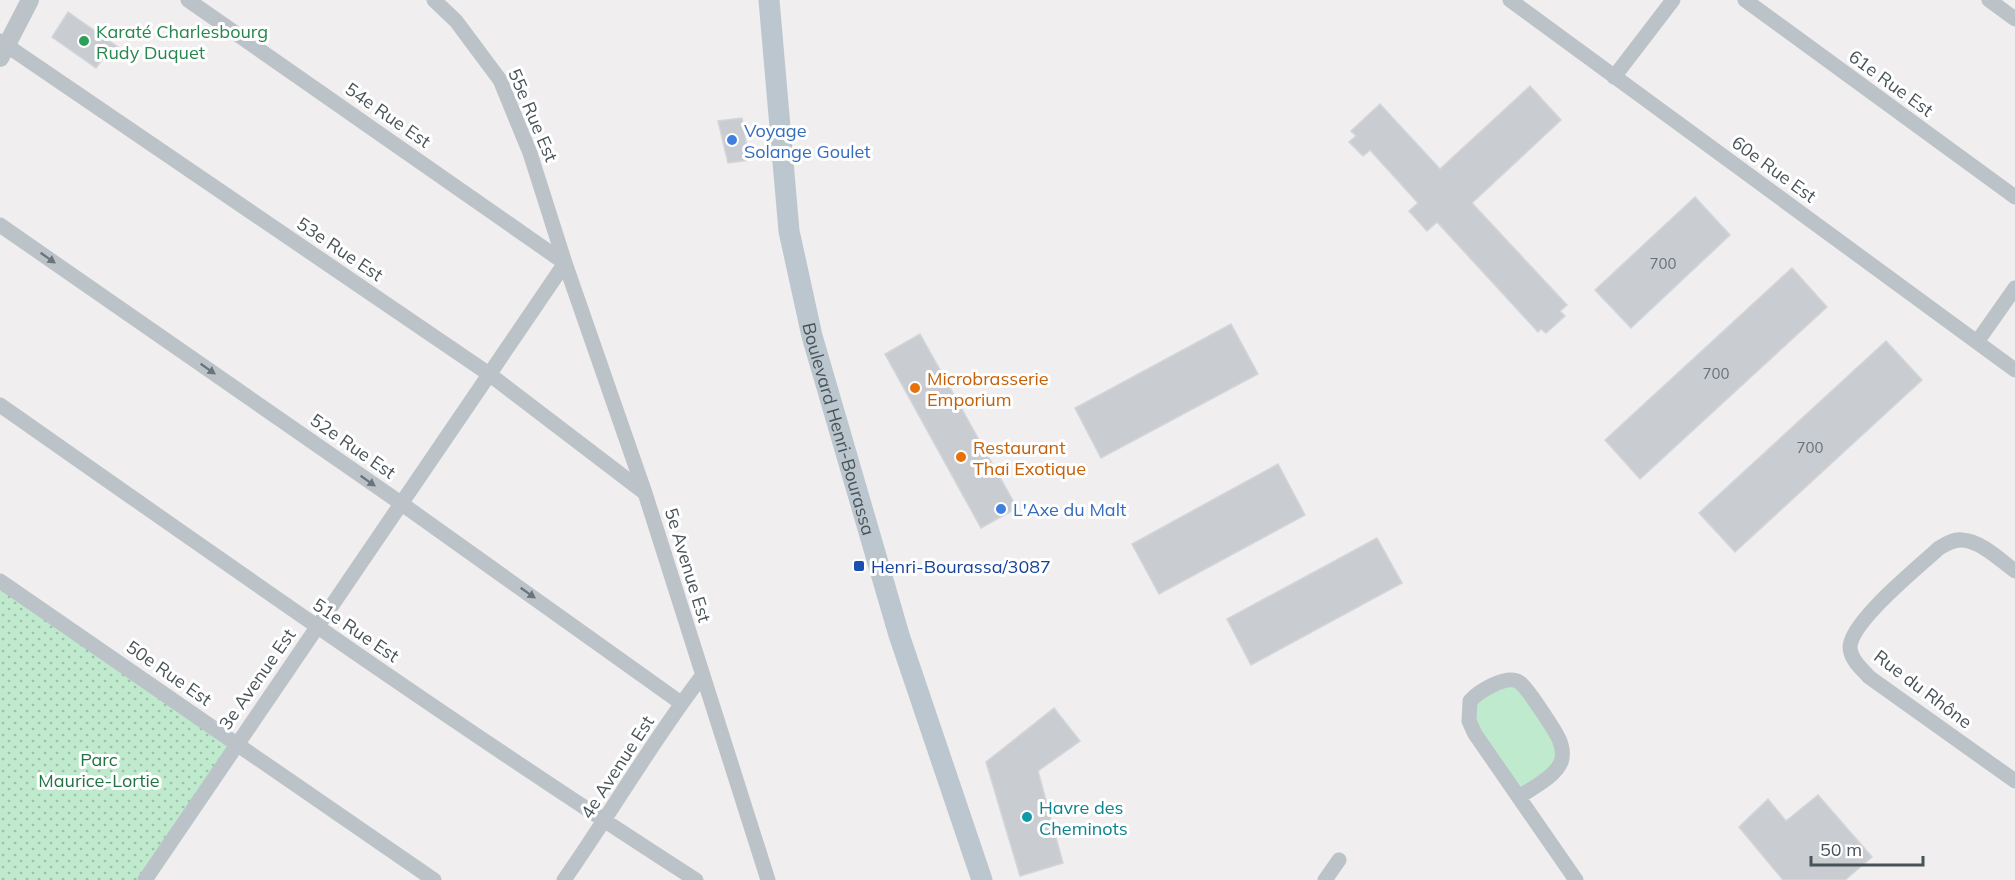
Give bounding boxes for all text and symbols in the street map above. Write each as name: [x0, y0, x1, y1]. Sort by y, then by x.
place label: Karaté Charlesbourg Rudy Duquet: [96, 20, 268, 64]
marker: Karaté Charlesbourg Rudy Duquet: [77, 34, 91, 48]
street label: 61e Rue Est: [1844, 45, 1938, 121]
street label: 55e Rue Est: [503, 65, 563, 165]
street label: 54e Rue Est: [341, 77, 435, 153]
place label: Voyage Solange Goulet: [744, 119, 871, 163]
street label: 60e Rue Est: [1727, 131, 1821, 207]
marker: Voyage Solange Goulet: [725, 133, 739, 147]
street label: 53e Rue Est: [293, 212, 387, 286]
one-way arrow: [40, 252, 56, 263]
house number: 700: [1649, 254, 1677, 273]
street label: Boulevard Henri-Bourassa: [798, 320, 881, 538]
one-way arrow: [200, 363, 216, 375]
house number: 700: [1702, 364, 1730, 383]
place label: Microbrasserie Emporium: [927, 367, 1049, 411]
marker: Microbrasserie Emporium: [908, 381, 922, 395]
street label: 52e Rue Est: [306, 408, 400, 484]
place label: Restaurant Thai Exotique: [973, 436, 1086, 480]
house number: 700: [1796, 438, 1824, 457]
marker: Restaurant Thai Exotique: [954, 450, 968, 464]
one-way arrow: [360, 475, 376, 487]
place label: L'Axe du Malt: [1013, 498, 1126, 521]
marker: L'Axe du Malt: [994, 502, 1008, 516]
street label: 5e Avenue Est: [660, 505, 716, 625]
place label: Henri-Bourassa/3087: [871, 555, 1051, 578]
marker: Henri-Bourassa/3087: [852, 559, 866, 573]
one-way arrow: [519, 587, 535, 599]
street label: 51e Rue Est: [309, 593, 403, 667]
street label: 3e Avenue Est: [214, 624, 300, 734]
street label: 50e Rue Est: [122, 635, 216, 711]
street label: Rue du Rhône: [1869, 645, 1977, 733]
street label: 4e Avenue Est: [575, 711, 659, 823]
park label: Parc Maurice-Lortie: [38, 748, 160, 792]
place label: Havre des Cheminots: [1039, 796, 1128, 840]
marker: Havre des Cheminots: [1020, 810, 1034, 824]
scale bar: [1811, 829, 1924, 867]
text: 50 m: [1820, 838, 1862, 861]

